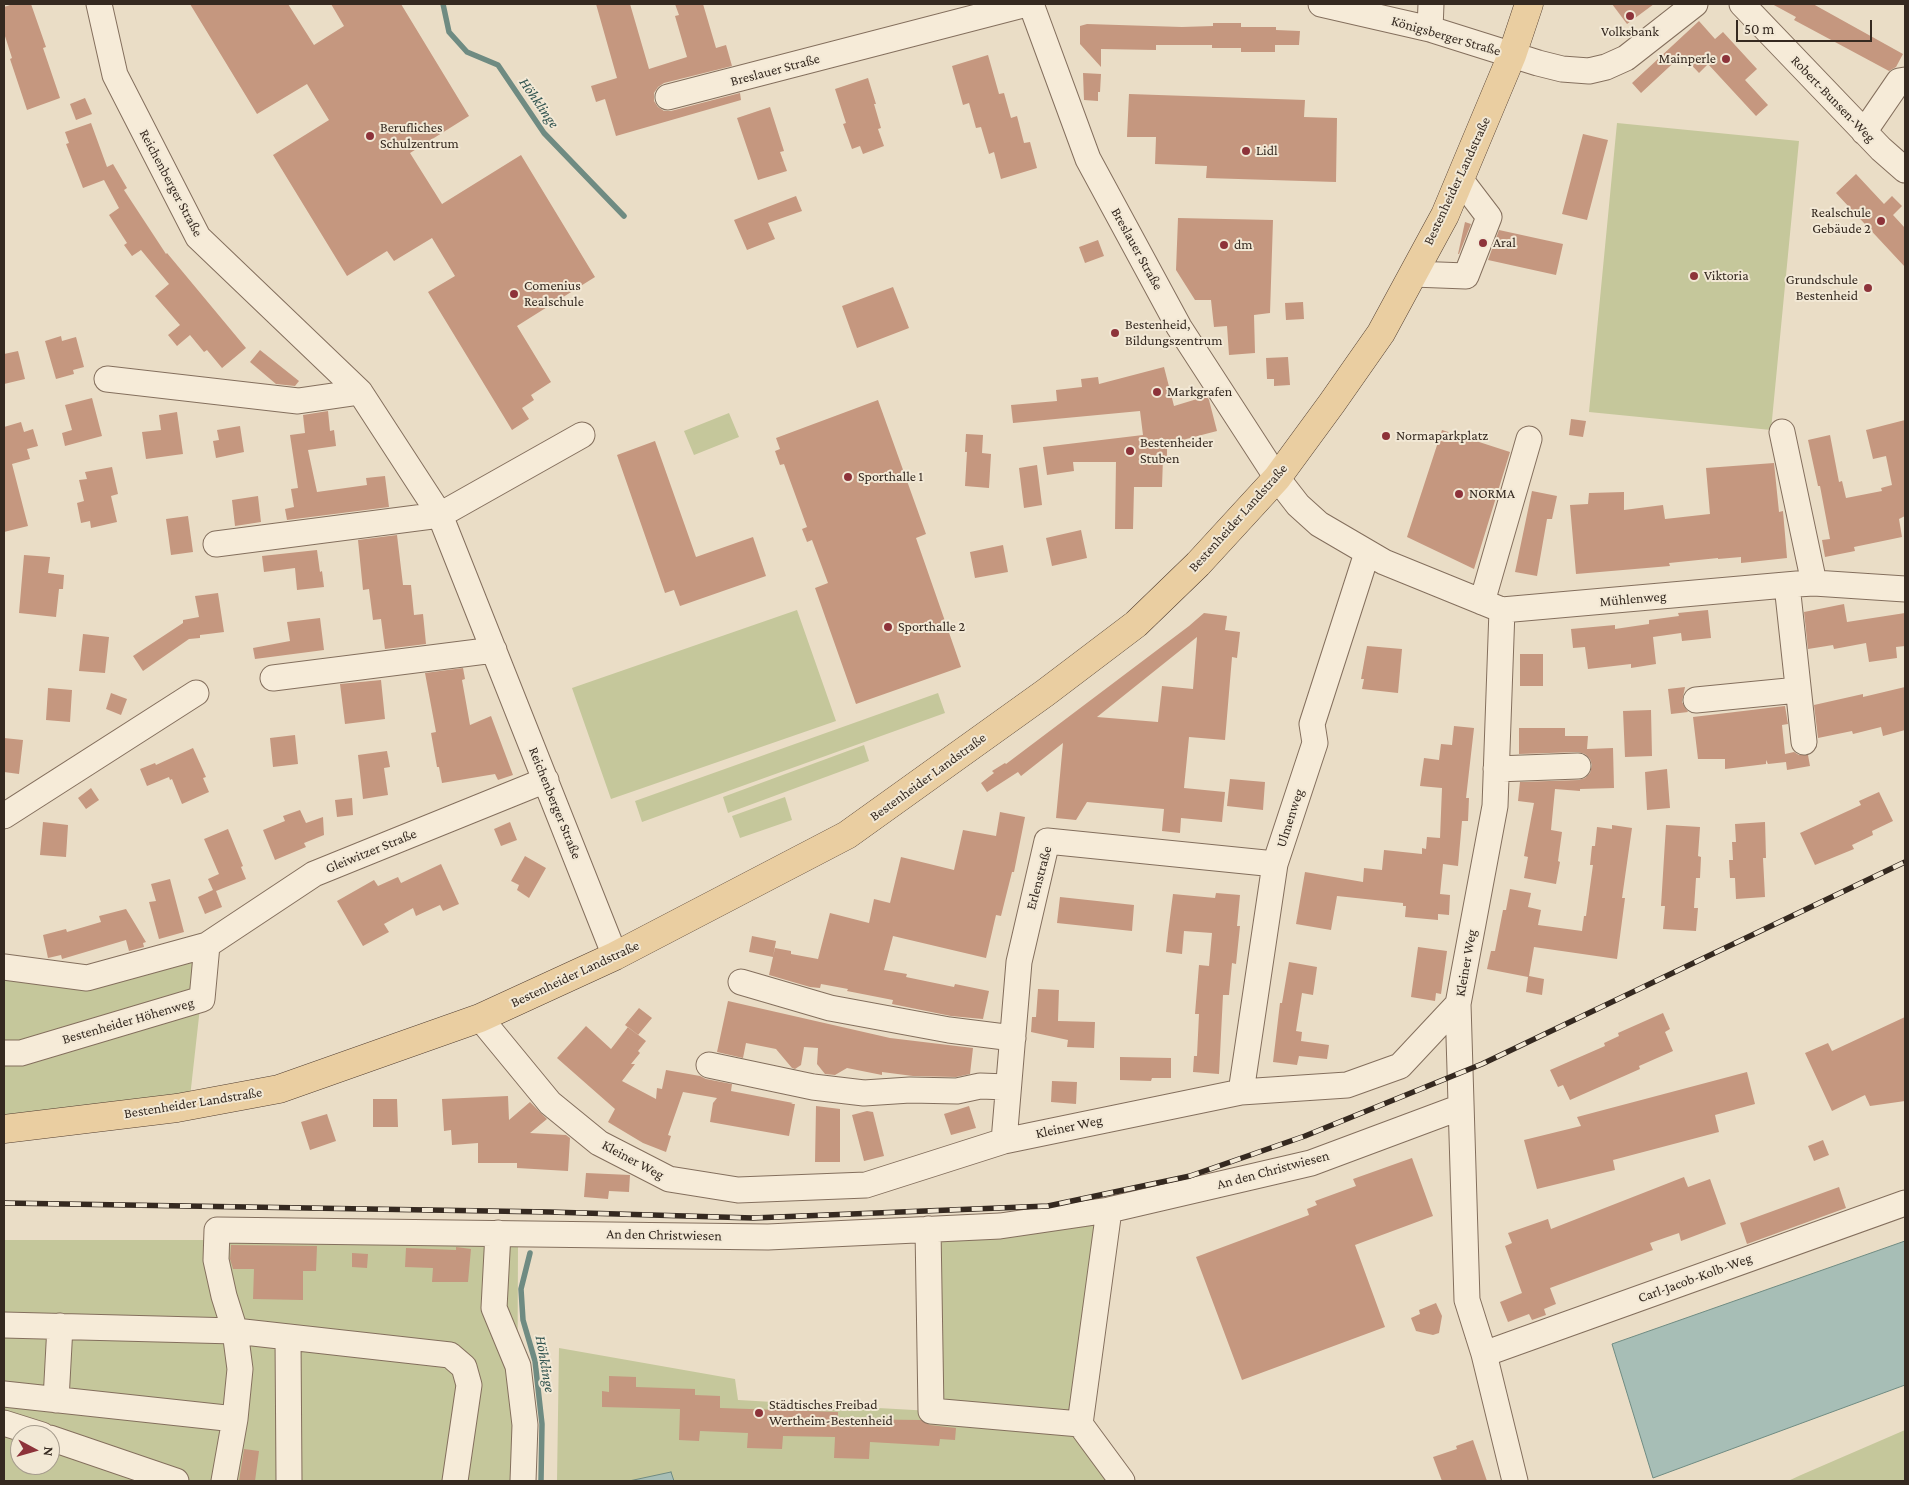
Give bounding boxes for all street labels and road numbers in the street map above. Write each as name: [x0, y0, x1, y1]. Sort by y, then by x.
street label: Königsberger Straße: [1389, 12, 1503, 60]
street label: Breslauer Straße: [729, 50, 821, 90]
street label: Robert-Bunsen-Weg: [1787, 52, 1879, 146]
street label: Bestenheider Landstraße: [1420, 114, 1494, 248]
street label: Reichenberger Straße: [136, 126, 206, 240]
street label: Breslauer Straße: [1107, 205, 1167, 293]
street label: Bestenheider Landstraße: [1185, 461, 1291, 575]
street label: Mühlenweg: [1599, 588, 1667, 610]
street label: Bestenheider Landstraße: [867, 729, 989, 825]
street label: Reichenberger Straße: [525, 745, 585, 861]
street label: Ulmenweg: [1273, 787, 1307, 849]
street label: Gleiwitzer Straße: [323, 825, 419, 877]
street label: Erlenstraße: [1022, 844, 1056, 912]
street label: Kleiner Weg: [1452, 928, 1480, 998]
street label: Bestenheider Landstraße: [508, 937, 642, 1011]
street label: Bestenheider Höhenweg: [60, 994, 196, 1048]
street label: Bestenheider Landstraße: [123, 1084, 263, 1122]
street label: Kleiner Weg: [1034, 1112, 1104, 1142]
street label: Kleiner Weg: [599, 1137, 667, 1183]
street label: An den Christwiesen: [1215, 1147, 1331, 1193]
street label: An den Christwiesen: [606, 1226, 722, 1244]
street label: Carl-Jacob-Kolb-Weg: [1636, 1250, 1754, 1306]

